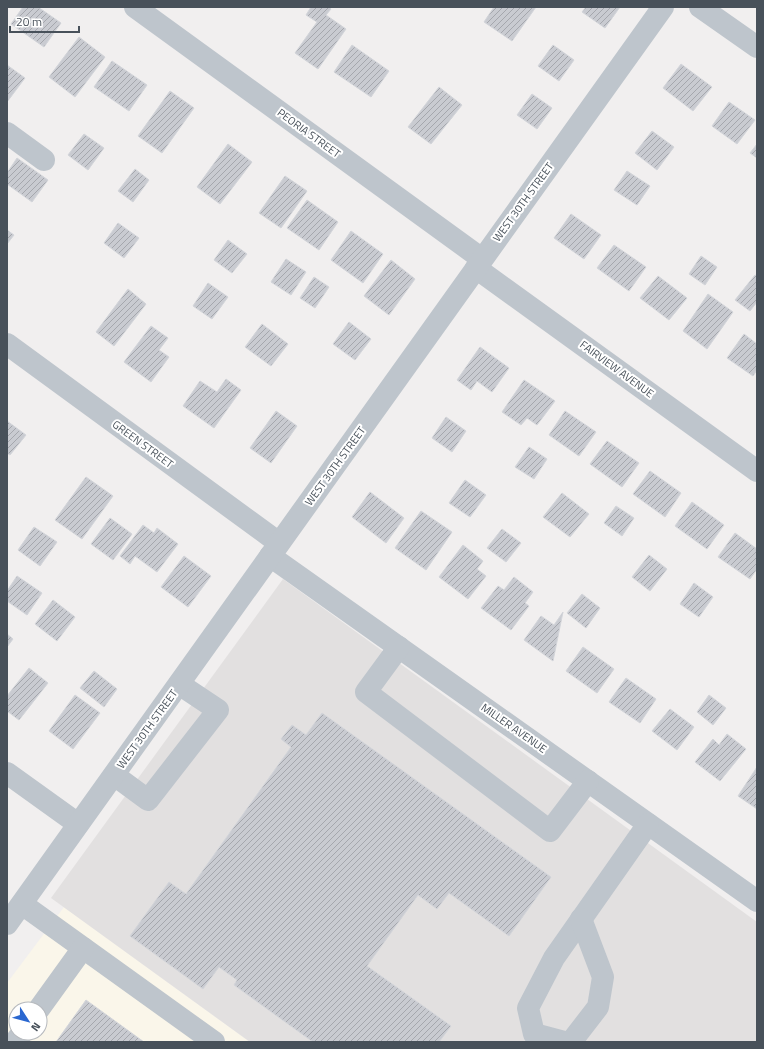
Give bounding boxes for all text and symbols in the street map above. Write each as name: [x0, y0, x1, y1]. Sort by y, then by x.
scale bar: [10, 8, 79, 34]
text: 20 m: [16, 12, 42, 31]
street label: PEORIA STREET: [274, 105, 344, 162]
street label: WEST 30TH STREET: [489, 159, 557, 245]
street label: FAIRVIEW AVENUE: [577, 337, 657, 401]
street label: GREEN STREET: [109, 416, 177, 472]
street label: WEST 30TH STREET: [301, 423, 369, 509]
street label: WEST 30TH STREET: [113, 686, 181, 772]
street label: MILLER AVENUE: [478, 699, 550, 757]
north arrow: [8, 1001, 48, 1041]
text: N: [27, 1019, 45, 1035]

